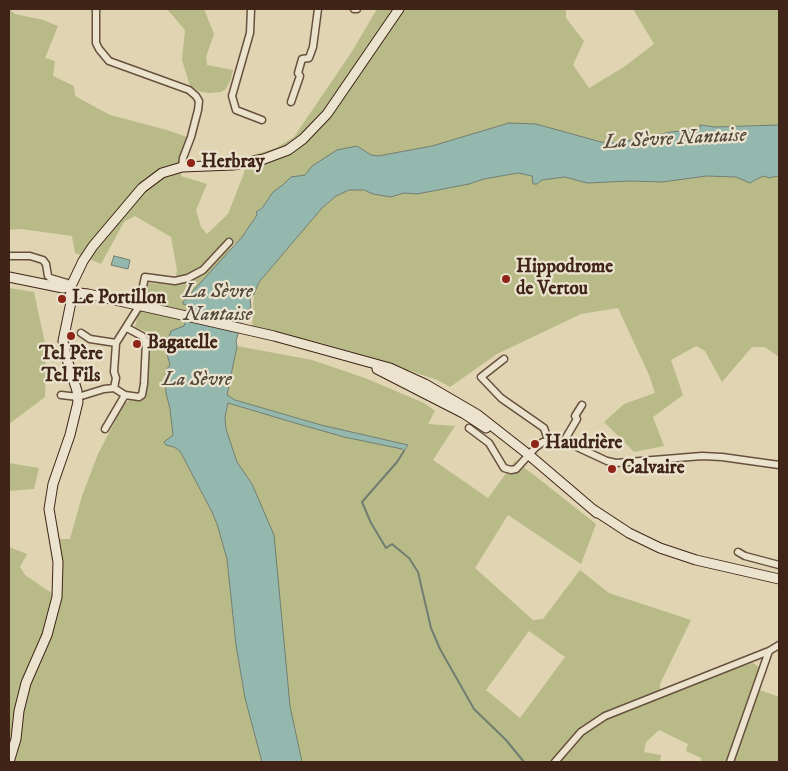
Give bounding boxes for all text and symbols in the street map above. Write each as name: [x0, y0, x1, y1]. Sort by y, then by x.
water label: La Sèvre Nantaise: [603, 124, 747, 156]
place label: Herbray: [201, 152, 264, 174]
marker: Herbray: [185, 157, 197, 169]
place label: Hippodrome de Vertou: [516, 257, 613, 301]
marker: Hippodrome de Vertou: [500, 273, 512, 285]
water label: La Sèvre Nantaise: [183, 281, 253, 328]
place label: Le Portillon: [72, 288, 166, 310]
marker: Le Portillon: [56, 293, 68, 305]
marker: Tel Père Tel Fils: [65, 330, 77, 342]
place label: Bagatelle: [147, 333, 218, 355]
marker: Bagatelle: [131, 338, 143, 350]
place label: Tel Père Tel Fils: [39, 344, 103, 388]
water label: La Sèvre: [162, 369, 232, 393]
place label: Haudrière: [545, 433, 622, 455]
marker: Haudrière: [529, 438, 541, 450]
place label: Calvaire: [622, 458, 685, 480]
marker: Calvaire: [606, 463, 618, 475]

